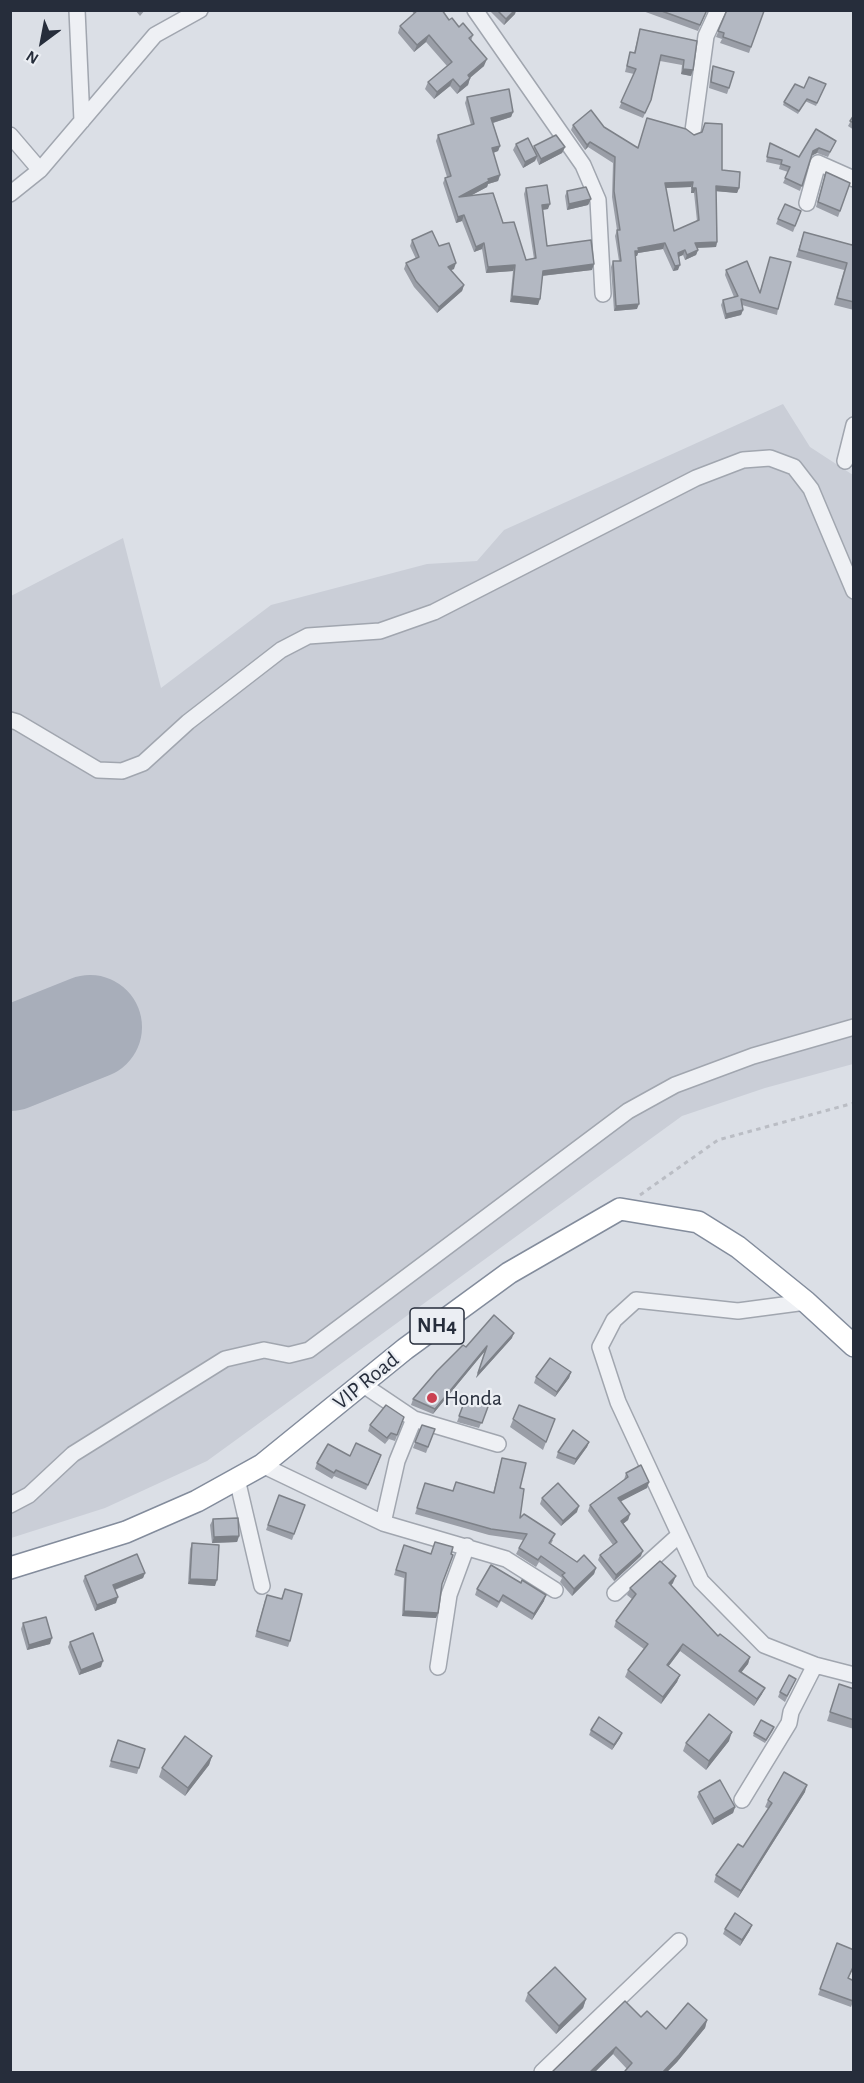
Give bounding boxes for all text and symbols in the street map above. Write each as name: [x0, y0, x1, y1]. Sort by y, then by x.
north arrow: [12, 12, 72, 72]
text: N: [24, 48, 41, 67]
road number: NH4: [410, 1308, 464, 1344]
street label: VIP Road: [328, 1346, 404, 1416]
place label: Honda: [444, 1385, 502, 1411]
marker: Honda: [425, 1391, 439, 1405]

